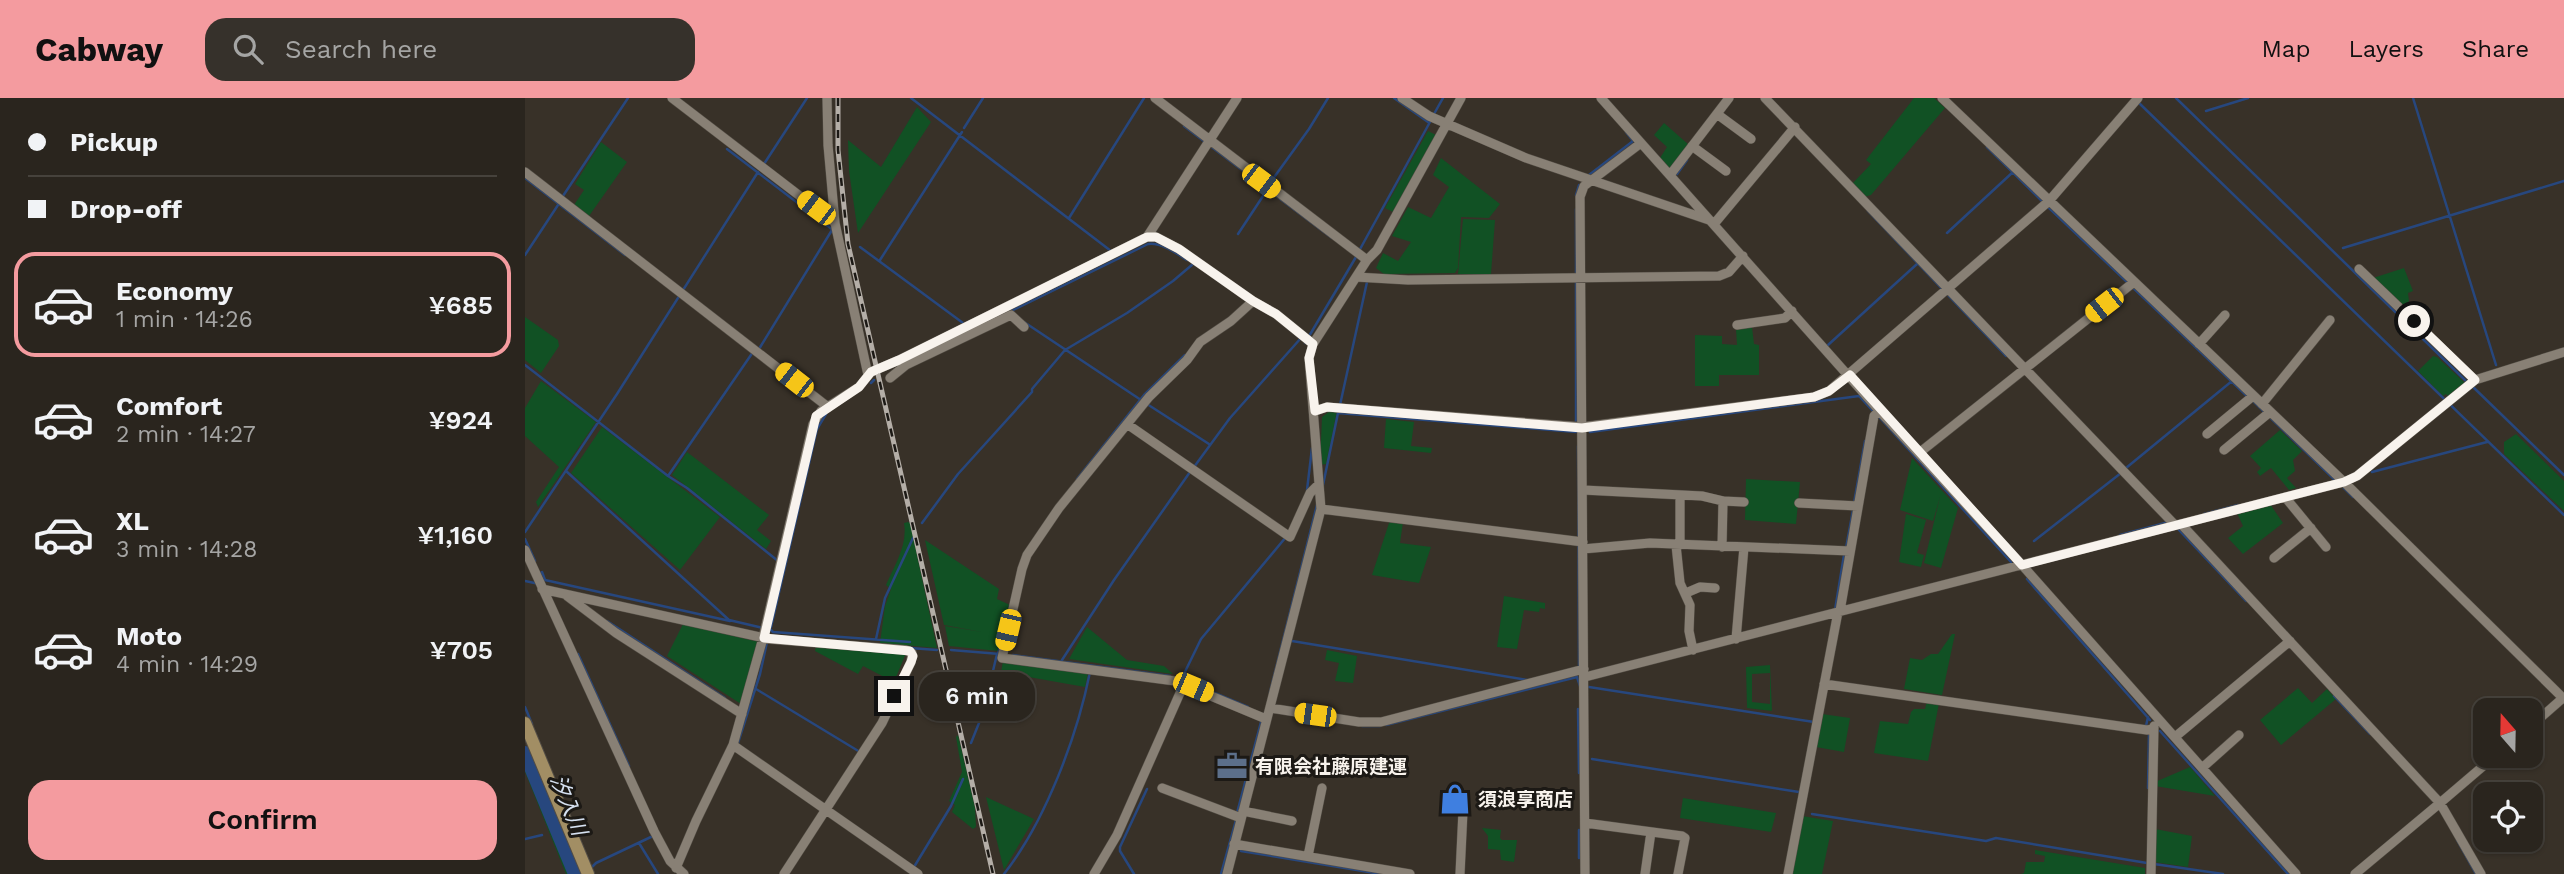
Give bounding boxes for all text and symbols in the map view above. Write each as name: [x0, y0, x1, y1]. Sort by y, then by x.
search box: [205, 18, 695, 81]
text: Cabway: [35, 30, 163, 69]
icon: search: [229, 30, 267, 68]
text: Search here: [285, 34, 437, 64]
text: Map: [2262, 35, 2310, 63]
text: Layers: [2348, 35, 2424, 63]
text: Share: [2462, 35, 2529, 63]
text: Pickup: [70, 127, 158, 157]
car: [1238, 160, 1285, 202]
car: [793, 187, 840, 229]
text: Drop-off: [70, 194, 182, 224]
icon: car: [32, 273, 95, 336]
text: Economy: [116, 276, 233, 306]
car: [2081, 284, 2128, 326]
text: ¥685: [429, 290, 493, 320]
route start: [2398, 305, 2430, 337]
text: 1 min · 14:26: [116, 306, 253, 333]
car: [771, 359, 818, 401]
icon: car: [32, 388, 95, 451]
text: Comfort: [116, 391, 222, 421]
text: ¥924: [429, 405, 493, 435]
text: 2 min · 14:27: [116, 421, 256, 448]
icon: car: [32, 503, 95, 566]
text: XL: [116, 506, 149, 536]
text: ¥1,160: [418, 520, 493, 550]
text: 3 min · 14:28: [116, 536, 257, 563]
car: [994, 607, 1023, 653]
icon: car: [32, 618, 95, 681]
text: Moto: [116, 621, 182, 651]
text: ¥705: [430, 635, 493, 665]
text: 4 min · 14:29: [116, 651, 258, 678]
car: [1170, 669, 1217, 705]
callout: 6 min: [919, 672, 1034, 720]
route end: [878, 680, 910, 712]
text: 6 min: [945, 683, 1009, 710]
north arrow: [2473, 698, 2543, 768]
map controls: [2473, 698, 2543, 852]
car: [1293, 702, 1338, 728]
office icon: 有限会社藤原建運: [1215, 749, 1249, 783]
place label: 有限会社藤原建運: [1255, 755, 1407, 778]
water label: 汐入川: [546, 771, 593, 841]
button: Confirm: [28, 780, 497, 860]
shop icon: 須浪享商店: [1438, 782, 1472, 816]
button: locate: [2473, 782, 2543, 852]
place label: 須浪享商店: [1478, 788, 1573, 811]

